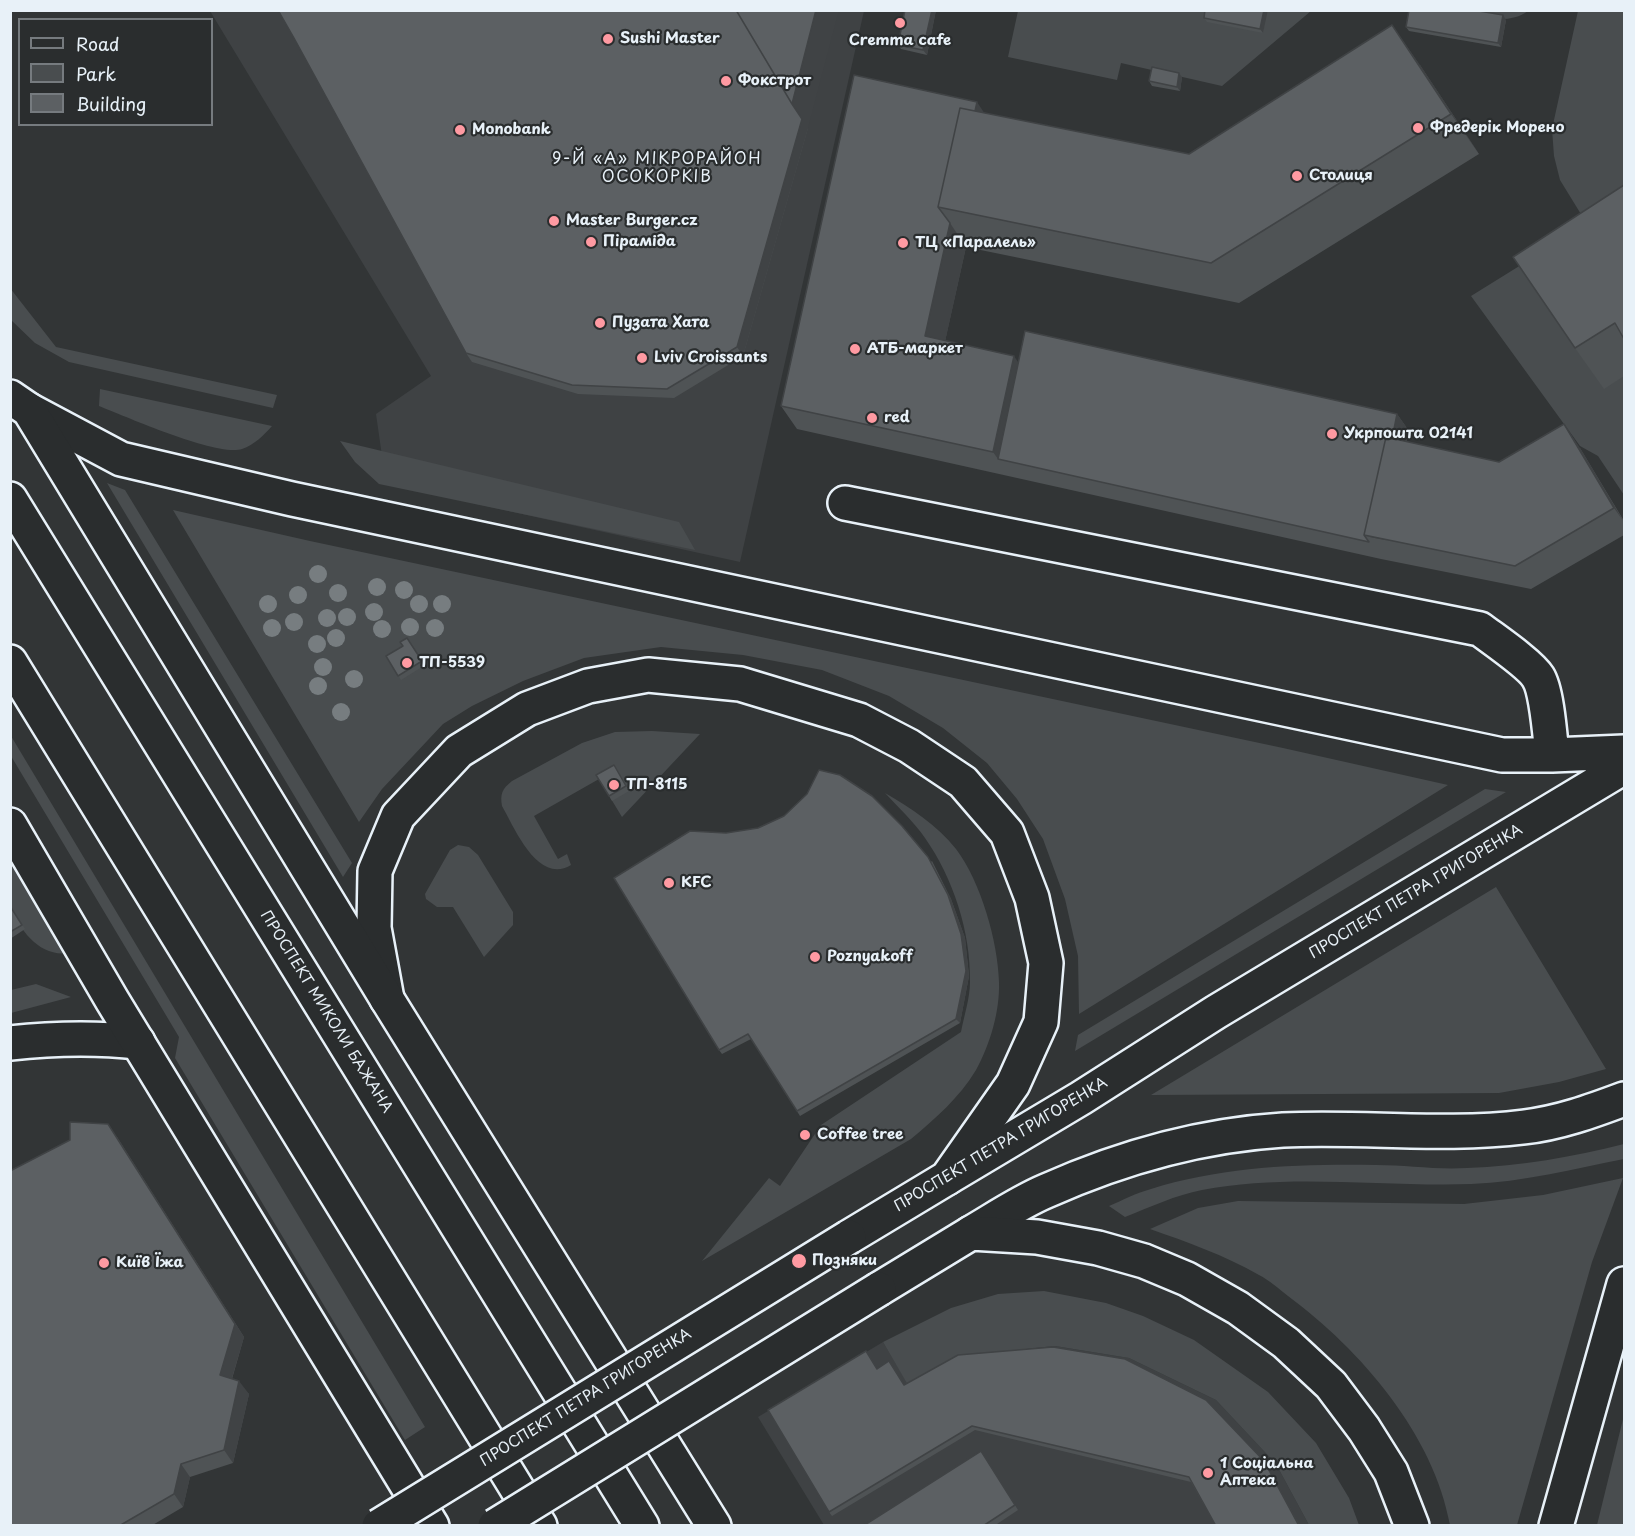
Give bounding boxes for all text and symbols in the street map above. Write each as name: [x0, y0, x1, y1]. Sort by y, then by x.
marker: Cremma cafe: [893, 16, 907, 30]
legend: [18, 18, 213, 126]
text: Road: [76, 30, 120, 57]
place label: Sushi Master: [620, 30, 720, 48]
marker: Sushi Master: [601, 32, 615, 46]
place label: Cremma cafe: [849, 32, 951, 50]
text: Park: [76, 60, 116, 87]
place label: Фокстрот: [738, 72, 811, 90]
marker: Фокстрот: [719, 74, 733, 88]
text: Building: [76, 90, 146, 117]
place label: Фредерік Морено: [1430, 119, 1564, 137]
place label: Monobank: [472, 121, 551, 139]
marker: Фредерік Морено: [1411, 121, 1425, 135]
marker: Monobank: [453, 123, 467, 137]
district label: 9-Й «А» МІКРОРАЙОН ОСОКОРКІВ: [551, 150, 763, 188]
place label: Столиця: [1309, 167, 1373, 185]
marker: Столиця: [1290, 169, 1304, 183]
place label: Master Burger.cz: [566, 212, 698, 230]
marker: Master Burger.cz: [547, 214, 561, 228]
place label: Піраміда: [603, 233, 676, 251]
place label: ТЦ «Паралель»: [915, 234, 1036, 252]
marker: Піраміда: [584, 235, 598, 249]
marker: ТЦ «Паралель»: [896, 236, 910, 250]
place label: Пузата Хата: [612, 314, 709, 332]
marker: Пузата Хата: [593, 316, 607, 330]
place label: АТБ-маркет: [867, 340, 963, 358]
marker: АТБ-маркет: [848, 342, 862, 356]
place label: Lviv Croissants: [654, 349, 767, 367]
marker: Lviv Croissants: [635, 351, 649, 365]
place label: red: [884, 409, 910, 427]
marker: red: [865, 411, 879, 425]
place label: Укрпошта 02141: [1344, 425, 1473, 443]
marker: Укрпошта 02141: [1325, 427, 1339, 441]
place label: ТП-5539: [419, 654, 485, 672]
marker: ТП-5539: [400, 656, 414, 670]
place label: ТП-8115: [626, 776, 688, 794]
marker: ТП-8115: [607, 778, 621, 792]
street label: ПРОСПЕКТ ПЕТРА ГРИГОРЕНКА: [1306, 821, 1526, 963]
place label: KFC: [681, 874, 712, 892]
marker: KFC: [662, 876, 676, 890]
street label: ПРОСПЕКТ МИКОЛИ БАЖАНА: [256, 908, 396, 1116]
place label: Poznyakoff: [827, 948, 912, 966]
marker: Poznyakoff: [808, 950, 822, 964]
street label: ПРОСПЕКТ ПЕТРА ГРИГОРЕНКА: [891, 1074, 1111, 1216]
place label: Coffee tree: [817, 1126, 903, 1144]
marker: Coffee tree: [798, 1128, 812, 1142]
marker: Позняки: [790, 1252, 808, 1270]
place label: Позняки: [812, 1252, 877, 1270]
place label: Київ Їжа: [116, 1254, 184, 1272]
marker: Київ Їжа: [97, 1256, 111, 1270]
street label: ПРОСПЕКТ ПЕТРА ГРИГОРЕНКА: [477, 1325, 695, 1471]
place label: 1 Соціальна Аптека: [1220, 1455, 1314, 1490]
marker: 1 Соціальна Аптека: [1201, 1466, 1215, 1480]

